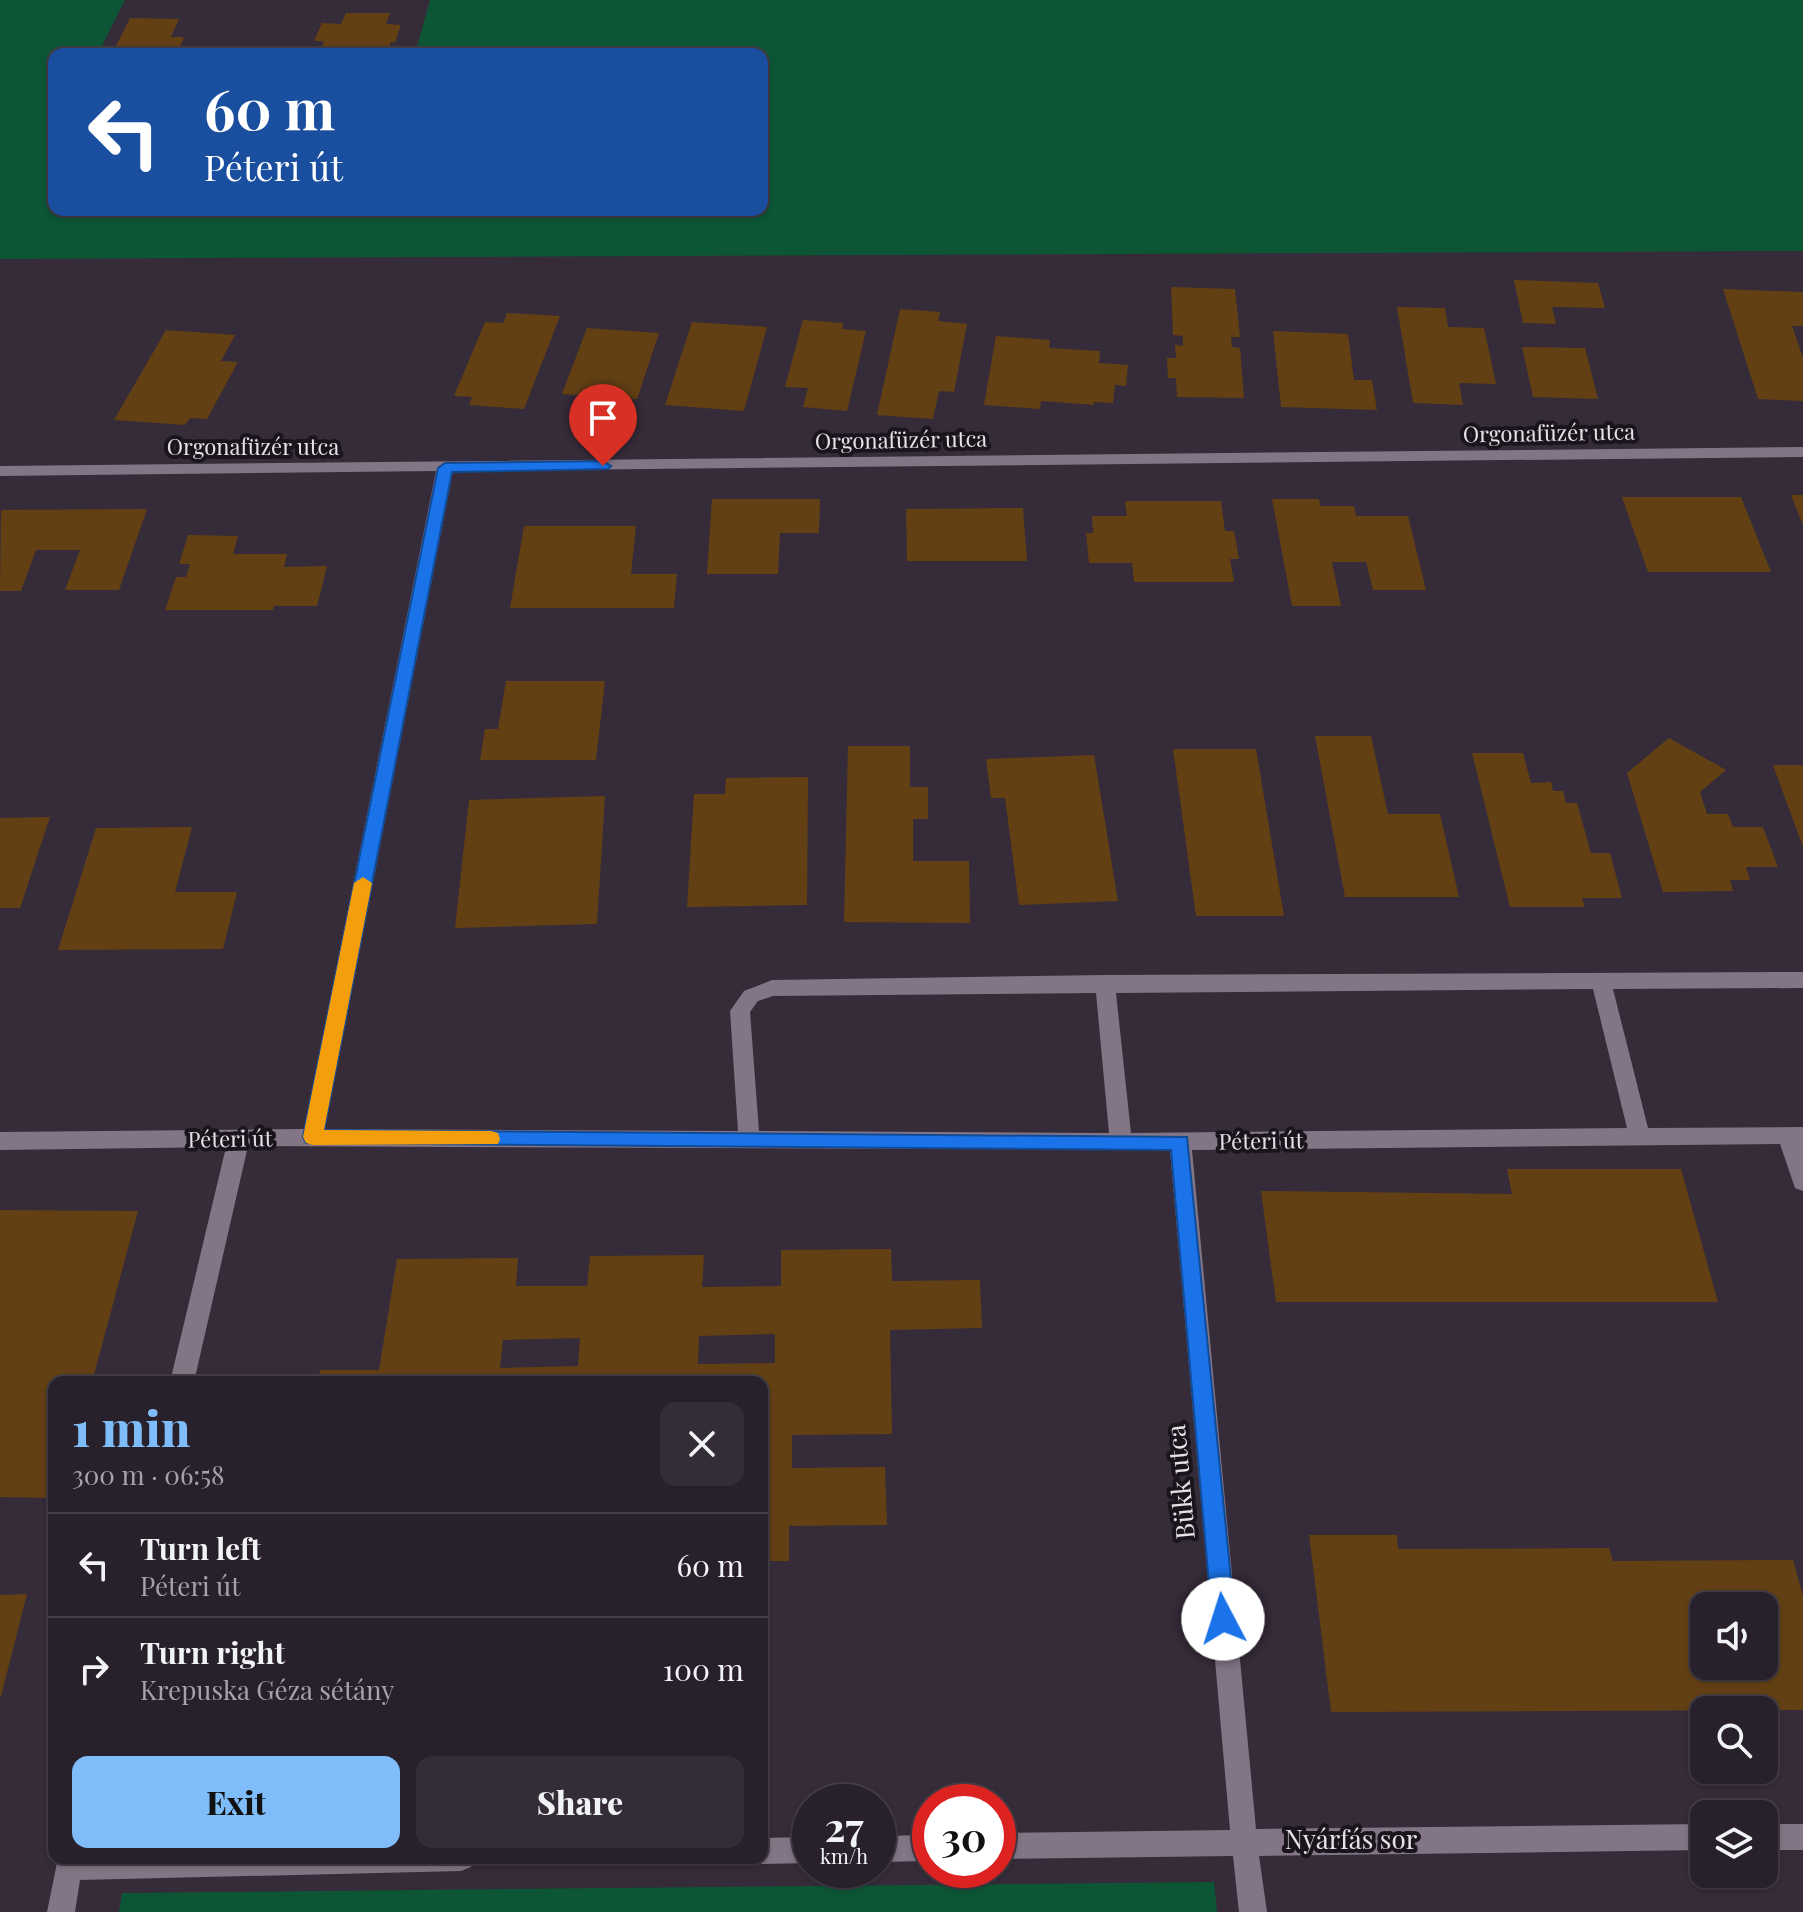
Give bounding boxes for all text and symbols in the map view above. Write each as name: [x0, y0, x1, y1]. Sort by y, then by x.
text: 60 m: [204, 70, 335, 145]
icon: left: [72, 80, 176, 184]
text: Péteri út: [204, 142, 343, 190]
pin: [569, 384, 637, 466]
icon: arrive: [581, 396, 625, 440]
street label: Orgonafüzér utca: [1463, 415, 1635, 449]
street label: Orgonafüzér utca: [815, 422, 987, 456]
street label: Orgonafüzér utca: [167, 431, 339, 461]
street label: Péteri út: [187, 1122, 274, 1154]
street label: Péteri út: [1218, 1124, 1305, 1156]
text: 1 min: [72, 1395, 190, 1459]
button: close: [660, 1402, 744, 1486]
street label: Bükk utca: [1157, 1423, 1202, 1541]
text: 300 m · 06:58: [72, 1457, 225, 1492]
text: Turn left: [140, 1528, 261, 1568]
icon: left: [72, 1543, 116, 1587]
text: 60 m: [676, 1545, 744, 1585]
text: Péteri út: [140, 1568, 240, 1603]
position arrow: [1181, 1577, 1265, 1661]
map controls: [1690, 1592, 1778, 1888]
button: sound: [1690, 1592, 1778, 1680]
text: Turn right: [140, 1632, 285, 1672]
icon: right: [72, 1647, 116, 1691]
text: 100 m: [663, 1649, 744, 1689]
text: Krepuska Géza sétány: [140, 1672, 394, 1707]
button: search: [1690, 1696, 1778, 1784]
button: Exit: [72, 1756, 400, 1848]
button: Share: [416, 1756, 744, 1848]
speed limit sign: 30: [912, 1784, 1016, 1888]
text: 27: [824, 1799, 864, 1852]
button: layers: [1690, 1800, 1778, 1888]
street label: Nyárfás sor: [1285, 1821, 1418, 1856]
text: km/h: [820, 1842, 868, 1869]

